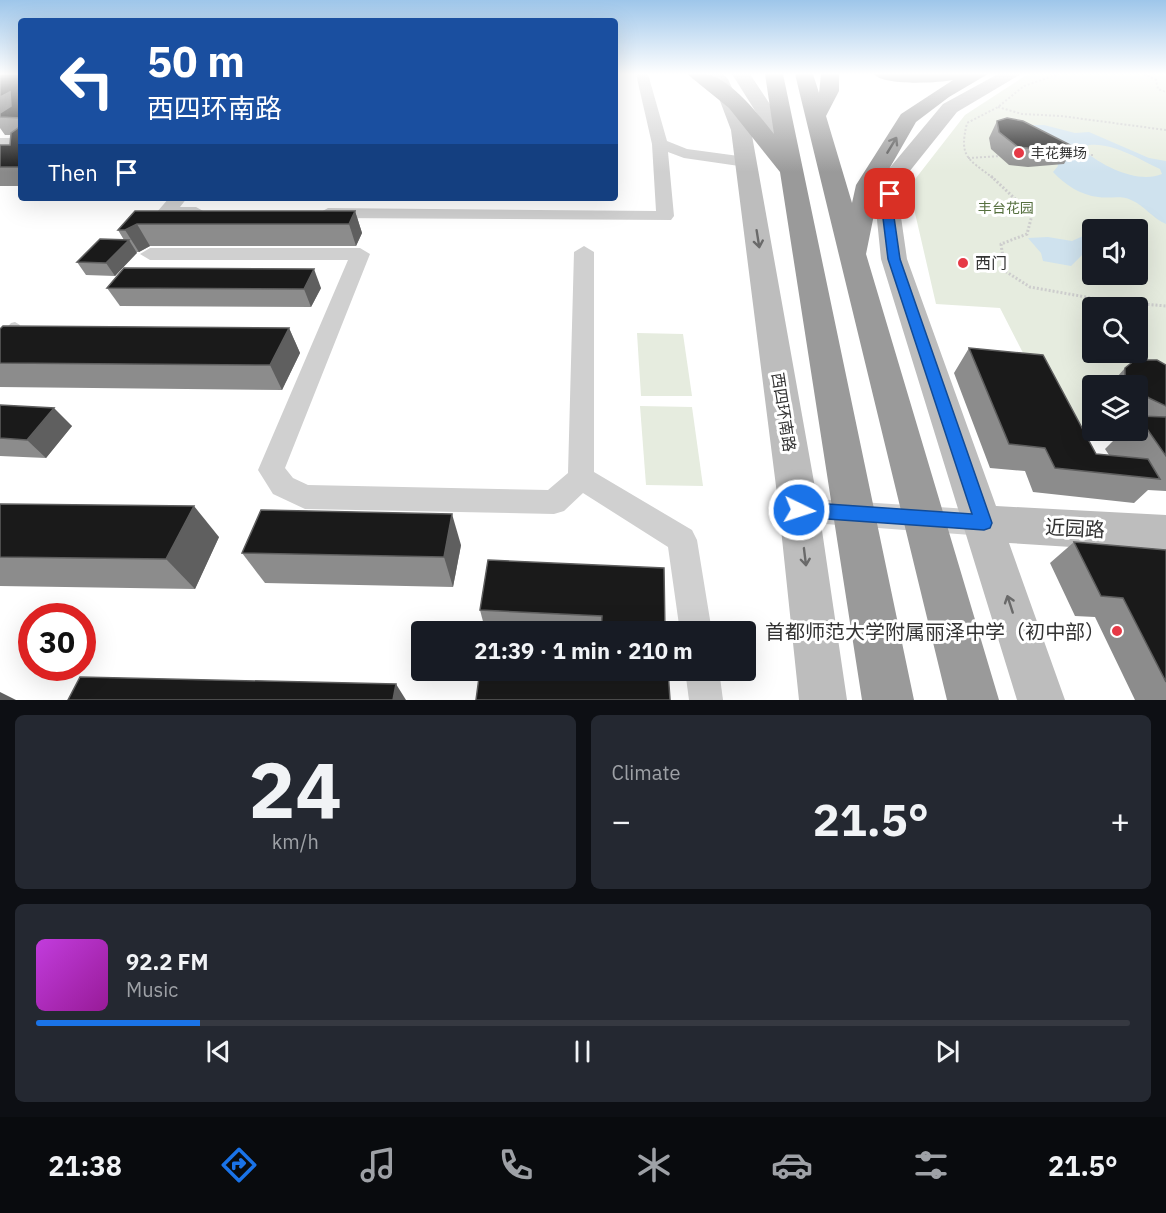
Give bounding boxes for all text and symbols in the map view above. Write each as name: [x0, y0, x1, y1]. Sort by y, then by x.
text: 50 m: [147, 34, 245, 89]
icon: left: [48, 42, 126, 120]
text: 西四环南路: [147, 90, 282, 125]
one-way arrow: [886, 137, 898, 154]
place label: 丰花舞场: [1031, 144, 1087, 162]
marker: 丰花舞场: [1012, 146, 1026, 160]
icon: arrive: [110, 156, 143, 189]
text: Then: [48, 158, 98, 187]
pin: [864, 168, 915, 219]
icon: arrive: [873, 177, 906, 210]
park label: 丰台花园: [978, 199, 1034, 217]
map controls: [1082, 219, 1148, 441]
button: sound: [1082, 219, 1148, 285]
one-way arrow: [752, 229, 763, 249]
place label: 西门: [975, 253, 1007, 273]
marker: 西门: [956, 256, 970, 270]
button: search: [1082, 297, 1148, 363]
street label: 西四环南路: [768, 371, 800, 453]
button: layers: [1082, 375, 1148, 441]
position arrow: [767, 478, 831, 542]
street label: 近园路: [1044, 513, 1106, 543]
one-way arrow: [799, 546, 810, 566]
one-way arrow: [1004, 595, 1015, 614]
speed limit sign: 30: [18, 603, 96, 681]
place label: 首都师范大学附属丽泽中学（初中部）: [765, 618, 1105, 645]
marker: 首都师范大学附属丽泽中学（初中部）: [1110, 624, 1124, 638]
text: 21:39 · 1 min · 210 m: [474, 636, 693, 665]
text: 24: [248, 738, 342, 839]
text: Climate: [612, 759, 680, 786]
text: 21.5°: [813, 790, 929, 848]
text: −: [612, 799, 631, 842]
text: +: [1110, 799, 1130, 842]
text: km/h: [272, 828, 319, 855]
text: 92.2 FM: [126, 947, 209, 976]
text: Music: [126, 976, 178, 1003]
icon: previous: [202, 1035, 235, 1068]
icon: pause: [566, 1035, 599, 1068]
icon: next: [931, 1035, 964, 1068]
icon: directions: [218, 1144, 260, 1186]
icon: music: [357, 1144, 399, 1186]
icon: phone: [495, 1144, 537, 1186]
icon: climate: [633, 1144, 675, 1186]
icon: car: [771, 1144, 813, 1186]
icon: filters: [910, 1144, 952, 1186]
text: 21:38: [48, 1148, 122, 1183]
text: 21.5°: [1048, 1148, 1118, 1183]

